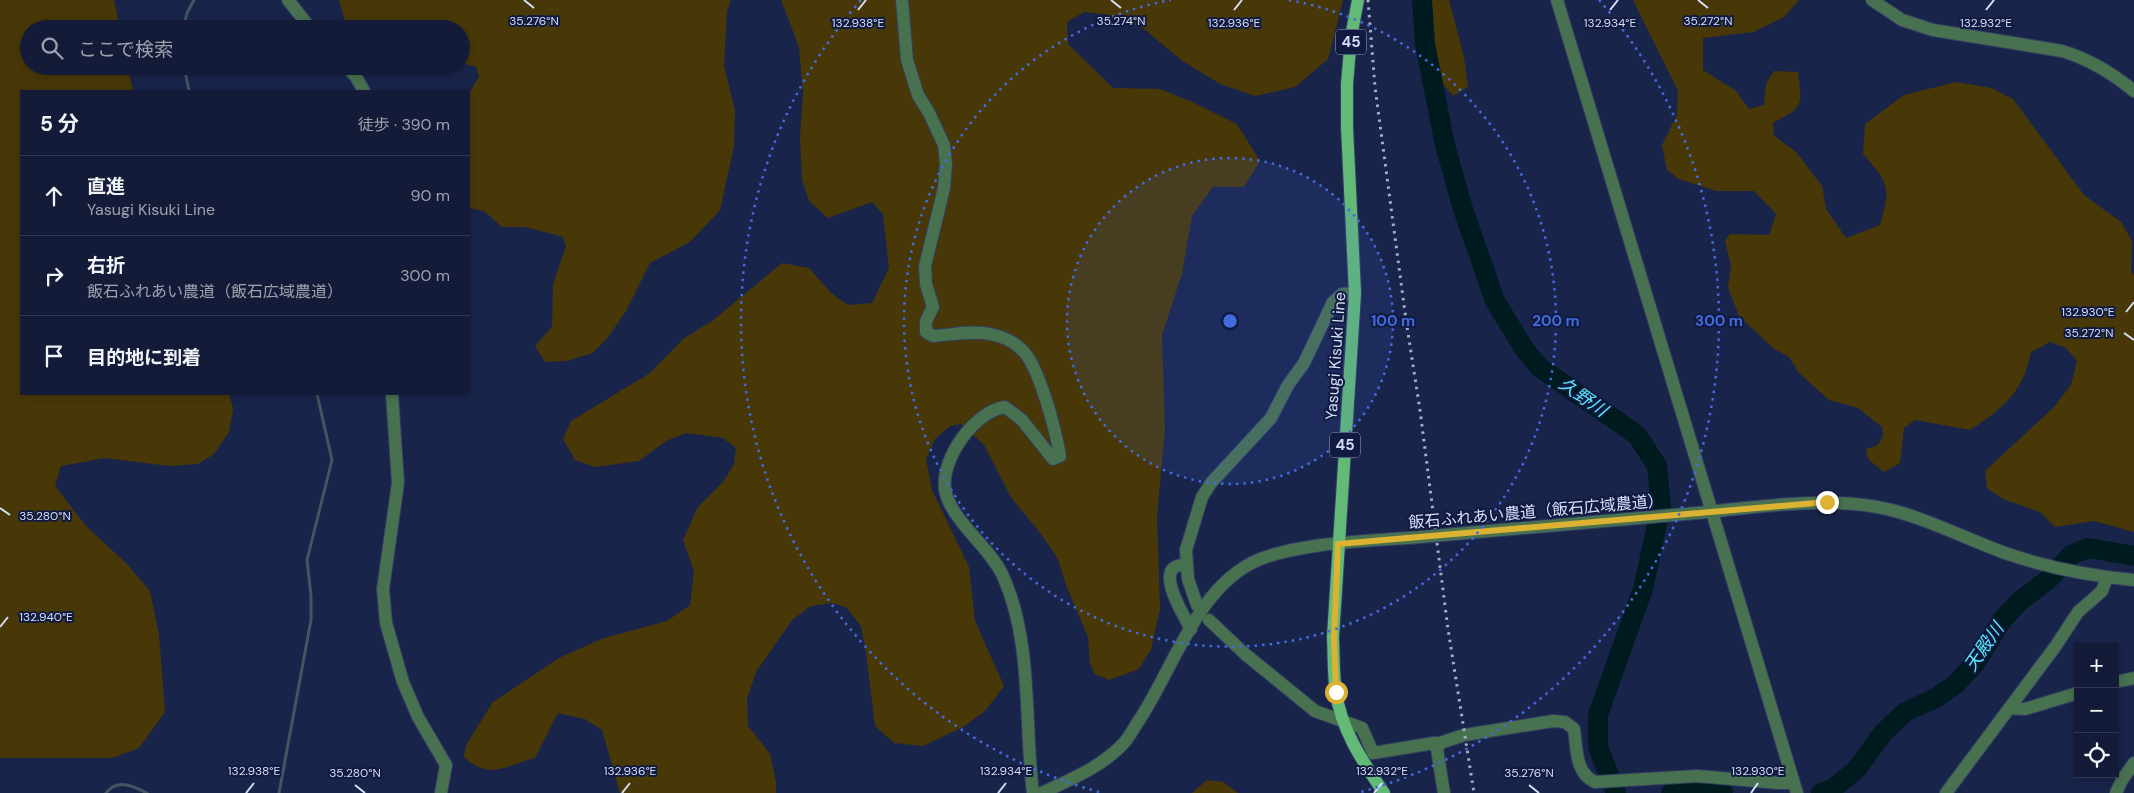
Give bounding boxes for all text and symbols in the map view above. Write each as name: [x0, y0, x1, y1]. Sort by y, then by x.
text: 35.276°N: [509, 13, 559, 29]
text: 35.274°N: [1097, 13, 1145, 29]
text: 35.272°N: [1684, 13, 1732, 29]
text: 132.938°E: [832, 15, 884, 31]
text: 132.936°E: [1208, 15, 1261, 31]
text: 132.934°E: [1584, 15, 1636, 31]
text: 132.932°E: [1960, 15, 2012, 31]
search box: [20, 20, 470, 75]
road number: 45: [1336, 30, 1366, 54]
icon: search: [38, 34, 66, 62]
text: ここで検索: [78, 37, 173, 62]
text: 5 分: [40, 110, 79, 138]
text: 徒歩 · 390 m: [358, 114, 450, 135]
text: 直進: [87, 174, 125, 199]
icon: ahead: [40, 182, 68, 210]
text: 90 m: [410, 185, 450, 206]
text: Yasugi Kisuki Line: [87, 199, 215, 220]
text: 右折: [87, 253, 125, 278]
icon: right: [40, 262, 68, 290]
text: 300 m: [400, 265, 450, 286]
text: 飯石ふれあい農道（飯石広域農道）: [87, 281, 343, 302]
street label: Yasugi Kisuki Line: [1321, 291, 1350, 421]
text: 132.930°E: [2061, 304, 2115, 320]
text: 100 m: [1371, 311, 1415, 331]
text: 200 m: [1532, 311, 1580, 331]
text: 300 m: [1695, 311, 1743, 331]
centre of rings: [1221, 312, 1239, 330]
text: 35.272°N: [2065, 325, 2113, 341]
icon: arrive: [40, 342, 68, 370]
text: 目的地に到着: [87, 345, 201, 370]
water label: 久野川: [1554, 372, 1614, 423]
road number: 45: [1330, 432, 1360, 458]
street label: 飯石ふれあい農道（飯石広域農道）: [1408, 490, 1664, 533]
route end: [1816, 491, 1839, 514]
text: 35.280°N: [19, 508, 71, 524]
text: 132.940°E: [19, 609, 73, 625]
water label: 天殿川: [1959, 616, 2010, 676]
map controls: [2074, 643, 2119, 778]
button: +: [2074, 643, 2119, 688]
route start: [1325, 681, 1348, 704]
button: −: [2074, 688, 2119, 733]
button: locate: [2074, 733, 2119, 778]
text: 132.938°E: [228, 763, 280, 779]
text: 132.936°E: [604, 763, 657, 779]
text: 132.934°E: [980, 763, 1032, 779]
text: 132.932°E: [1356, 763, 1408, 779]
text: 132.930°E: [1731, 763, 1785, 779]
text: 35.280°N: [329, 765, 381, 781]
text: 35.276°N: [1504, 765, 1554, 781]

